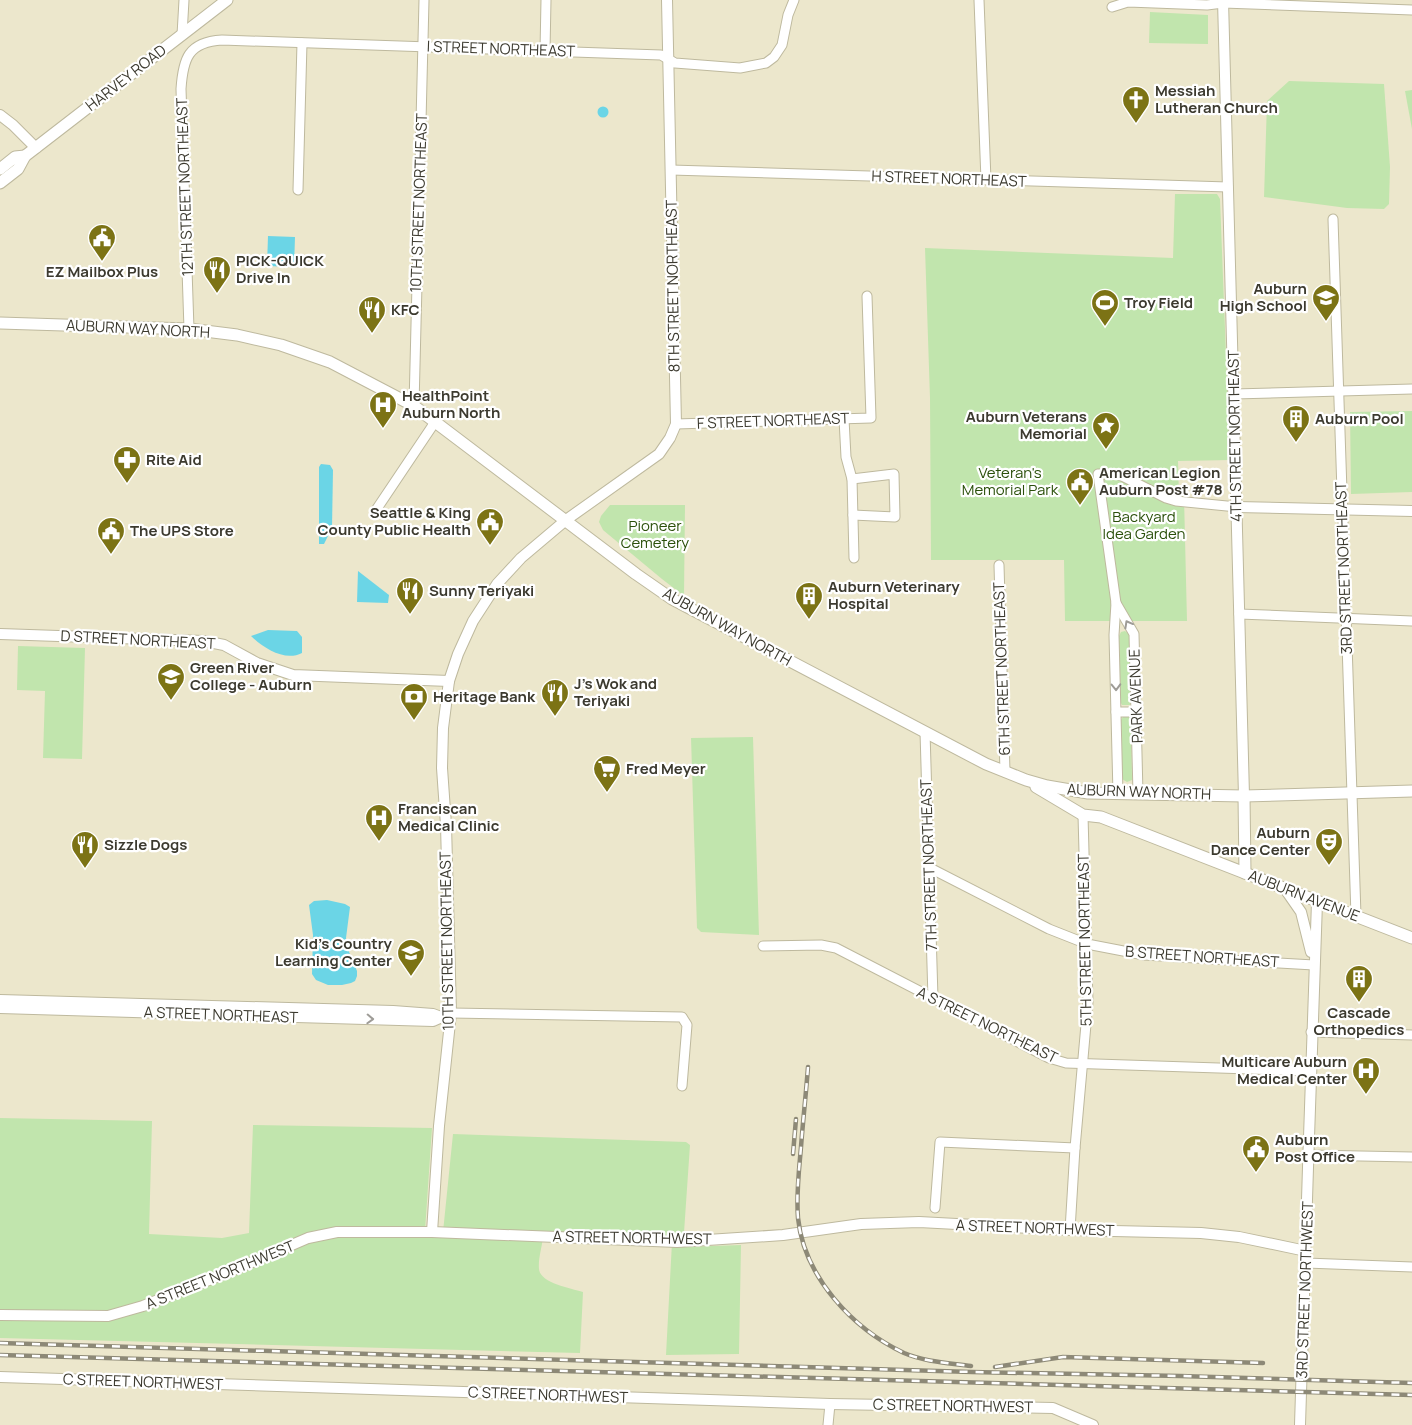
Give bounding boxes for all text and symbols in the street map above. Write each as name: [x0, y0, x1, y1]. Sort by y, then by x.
street label: I STREET NORTHEAST: [426, 35, 576, 62]
street label: HARVEY ROAD: [81, 39, 170, 116]
place label: Messiah Lutheran Church: [1155, 80, 1278, 118]
church icon: Messiah Lutheran Church: [1121, 85, 1151, 124]
street label: 12TH STREET NORTHEAST: [171, 97, 198, 277]
street label: 10TH STREET NORTHEAST: [405, 113, 432, 293]
street label: H STREET NORTHEAST: [871, 165, 1027, 192]
street label: 8TH STREET NORTHEAST: [660, 199, 685, 373]
public building icon: EZ Mailbox Plus: [87, 223, 117, 262]
place label: PICK-QUICK Drive In: [236, 250, 324, 288]
restaurant icon: PICK-QUICK Drive In: [202, 255, 232, 294]
place label: EZ Mailbox Plus: [46, 261, 158, 282]
place label: Auburn High School: [1220, 278, 1307, 316]
school or university icon: Auburn High School: [1311, 283, 1341, 322]
sports icon: Troy Field: [1090, 288, 1120, 327]
place label: Troy Field: [1124, 292, 1193, 313]
restaurant icon: KFC: [357, 295, 387, 334]
place label: KFC: [391, 299, 420, 320]
street label: AUBURN WAY NORTH: [65, 314, 211, 343]
street label: 4TH STREET NORTHEAST: [1222, 350, 1247, 522]
place label: HealthPoint Auburn North: [402, 385, 500, 423]
hospital icon: HealthPoint Auburn North: [368, 390, 398, 429]
building icon: Auburn Pool: [1281, 404, 1311, 443]
place label: Auburn Veterans Memorial: [966, 406, 1087, 444]
street label: F STREET NORTHEAST: [696, 407, 850, 434]
place label: Auburn Pool: [1315, 408, 1404, 429]
place icon: Auburn Veterans Memorial: [1091, 411, 1121, 450]
pharmacy icon: Rite Aid: [112, 445, 142, 484]
place label: Rite Aid: [146, 449, 202, 470]
park label: Veteran's Memorial Park: [962, 462, 1059, 500]
place label: American Legion Auburn Post #78: [1099, 462, 1223, 500]
public building icon: American Legion Auburn Post #78: [1065, 467, 1095, 506]
street label: 3RD STREET NORTHEAST: [1330, 481, 1357, 655]
place label: Seattle & King County Public Health: [318, 502, 471, 540]
park label: Backyard Idea Garden: [1103, 506, 1186, 544]
public building icon: Seattle & King County Public Health: [475, 507, 505, 546]
park label: Pioneer Cemetery: [621, 515, 689, 553]
public building icon: The UPS Store: [96, 516, 126, 555]
place label: The UPS Store: [130, 520, 234, 541]
restaurant icon: Sunny Teriyaki: [395, 576, 425, 615]
place label: Auburn Veterinary Hospital: [828, 576, 960, 614]
place label: Sunny Teriyaki: [429, 580, 534, 601]
building icon: Auburn Veterinary Hospital: [794, 581, 824, 620]
street label: AUBURN WAY NORTH: [659, 582, 795, 671]
street label: 6TH STREET NORTHEAST: [988, 582, 1015, 756]
one-way arrow: [1124, 620, 1134, 629]
street label: D STREET NORTHEAST: [60, 625, 216, 654]
street label: PARK AVENUE: [1123, 649, 1148, 743]
place label: Green River College - Auburn: [190, 657, 312, 695]
school or university icon: Green River College - Auburn: [156, 662, 186, 701]
place label: J's Wok and Teriyaki: [574, 673, 657, 711]
restaurant icon: J's Wok and Teriyaki: [540, 678, 570, 717]
bank icon: Heritage Bank: [399, 682, 429, 721]
one-way arrow: [1110, 683, 1121, 691]
place label: Heritage Bank: [433, 686, 536, 707]
supermarket icon: Fred Meyer: [592, 754, 622, 793]
place label: Fred Meyer: [626, 758, 706, 779]
street label: AUBURN WAY NORTH: [1067, 778, 1211, 805]
street label: 7TH STREET NORTHEAST: [915, 779, 942, 951]
place label: Franciscan Medical Clinic: [398, 798, 500, 836]
hospital icon: Franciscan Medical Clinic: [364, 803, 394, 842]
place label: Auburn Dance Center: [1211, 822, 1310, 860]
theatre icon: Auburn Dance Center: [1314, 827, 1344, 866]
restaurant icon: Sizzle Dogs: [70, 830, 100, 869]
place label: Sizzle Dogs: [104, 834, 187, 855]
street label: 10TH STREET NORTHEAST: [434, 851, 459, 1031]
street label: 5TH STREET NORTHEAST: [1072, 853, 1097, 1027]
street label: AUBURN AVENUE: [1246, 865, 1363, 926]
place label: Kid's Country Learning Center: [275, 933, 393, 971]
school or university icon: Kid's Country Learning Center: [396, 938, 426, 977]
street label: B STREET NORTHEAST: [1124, 941, 1280, 972]
building icon: Cascade Orthopedics: [1344, 964, 1374, 1003]
street label: A STREET NORTHEAST: [913, 981, 1061, 1068]
street label: A STREET NORTHEAST: [143, 1001, 299, 1028]
place label: Cascade Orthopedics: [1314, 1002, 1404, 1040]
one-way arrow: [367, 1014, 375, 1024]
place label: Multicare Auburn Medical Center: [1221, 1051, 1347, 1089]
hospital icon: Multicare Auburn Medical Center: [1351, 1056, 1381, 1095]
place label: Auburn Post Office: [1275, 1129, 1355, 1167]
public building icon: Auburn Post Office: [1241, 1134, 1271, 1173]
street label: 3RD STREET NORTHWEST: [1291, 1201, 1318, 1379]
street label: A STREET NORTHWEST: [955, 1214, 1115, 1241]
street label: A STREET NORTHWEST: [552, 1226, 712, 1249]
street label: A STREET NORTHWEST: [142, 1235, 297, 1314]
street label: C STREET NORTHWEST: [63, 1368, 223, 1395]
street label: C STREET NORTHWEST: [468, 1381, 628, 1408]
street label: C STREET NORTHWEST: [873, 1394, 1033, 1417]

